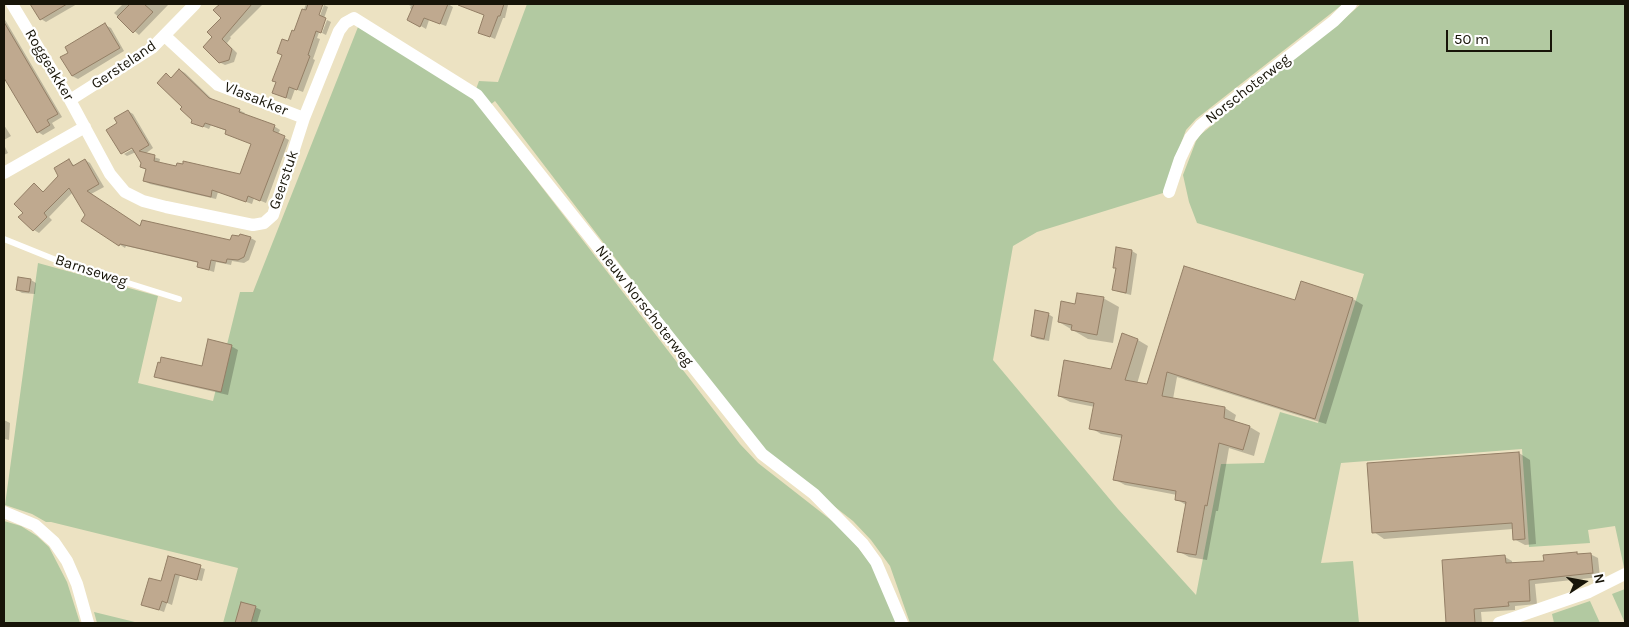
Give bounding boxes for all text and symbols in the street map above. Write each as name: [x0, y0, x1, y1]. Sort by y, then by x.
scale bar: [1449, 20, 1555, 52]
street label: Roggeakker: [21, 26, 77, 104]
text: 50 m: [1454, 30, 1489, 48]
street label: Gersteland: [88, 37, 160, 93]
street label: Norschoterweg: [1202, 50, 1294, 128]
street label: Vlasakker: [222, 78, 290, 120]
street label: Geerstuk: [265, 148, 303, 212]
street label: Nieuw Norschoterweg: [591, 242, 697, 370]
street label: Barnseweg: [53, 251, 129, 291]
north arrow: [1559, 557, 1609, 607]
text: N: [1590, 572, 1609, 585]

